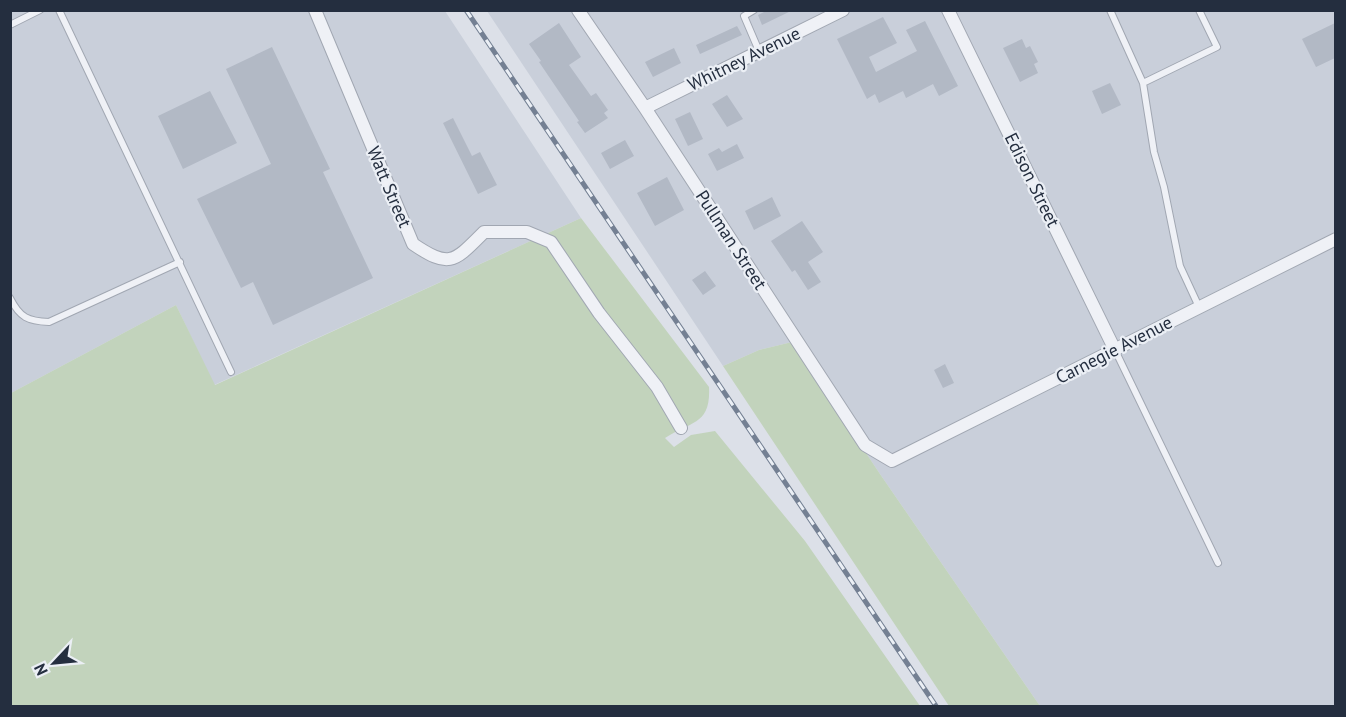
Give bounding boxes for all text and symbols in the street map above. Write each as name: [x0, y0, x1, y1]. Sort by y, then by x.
street label: Whitney Avenue: [684, 21, 804, 96]
street label: Edison Street: [1000, 129, 1065, 231]
street label: Watt Street: [362, 143, 417, 231]
street label: Pullman Street: [691, 186, 772, 294]
street label: Carnegie Avenue: [1052, 310, 1176, 389]
north arrow: [24, 633, 84, 693]
text: N: [29, 660, 52, 679]

